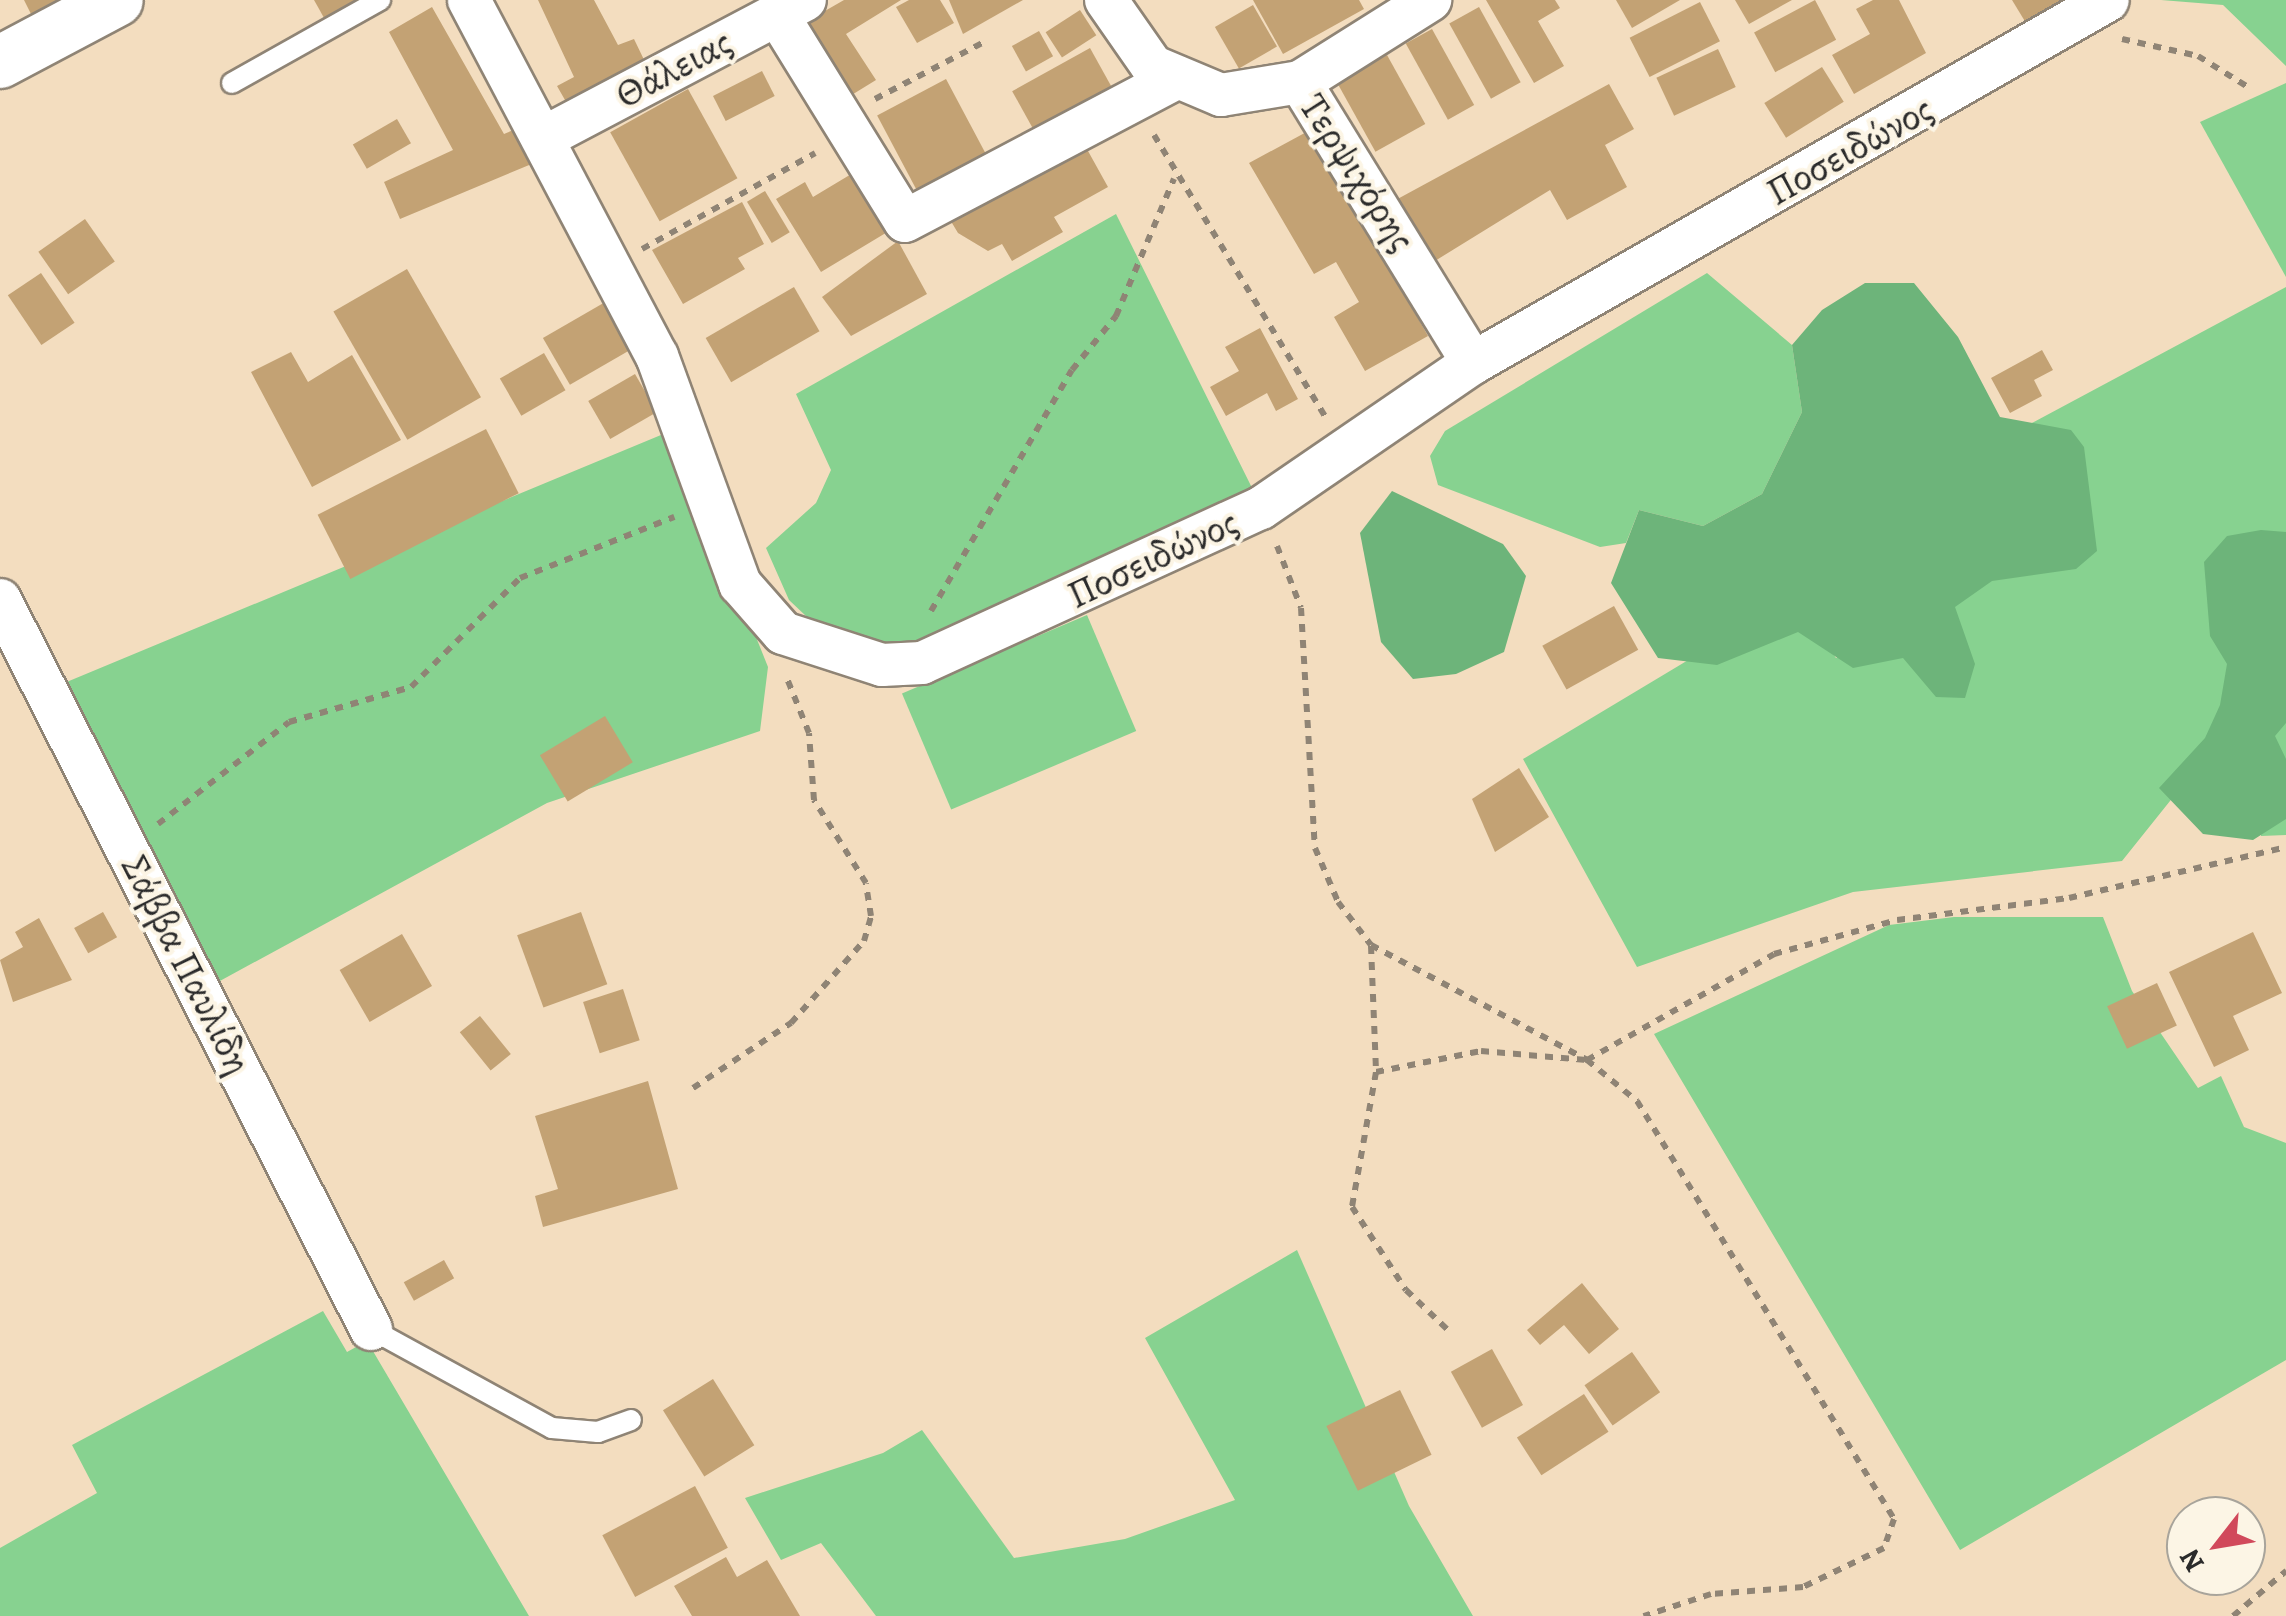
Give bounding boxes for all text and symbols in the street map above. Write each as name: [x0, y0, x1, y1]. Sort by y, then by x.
street label: Θάλειας: [608, 20, 740, 118]
street label: Τερψιχόρης: [1289, 86, 1425, 260]
street label: Ποσειδώνος: [1759, 87, 1941, 215]
street label: Ποσειδώνος: [1061, 500, 1245, 618]
street label: Σάββα Παυλίδη: [111, 848, 261, 1082]
north arrow: [2166, 1496, 2266, 1596]
text: N: [2170, 1542, 2214, 1579]

